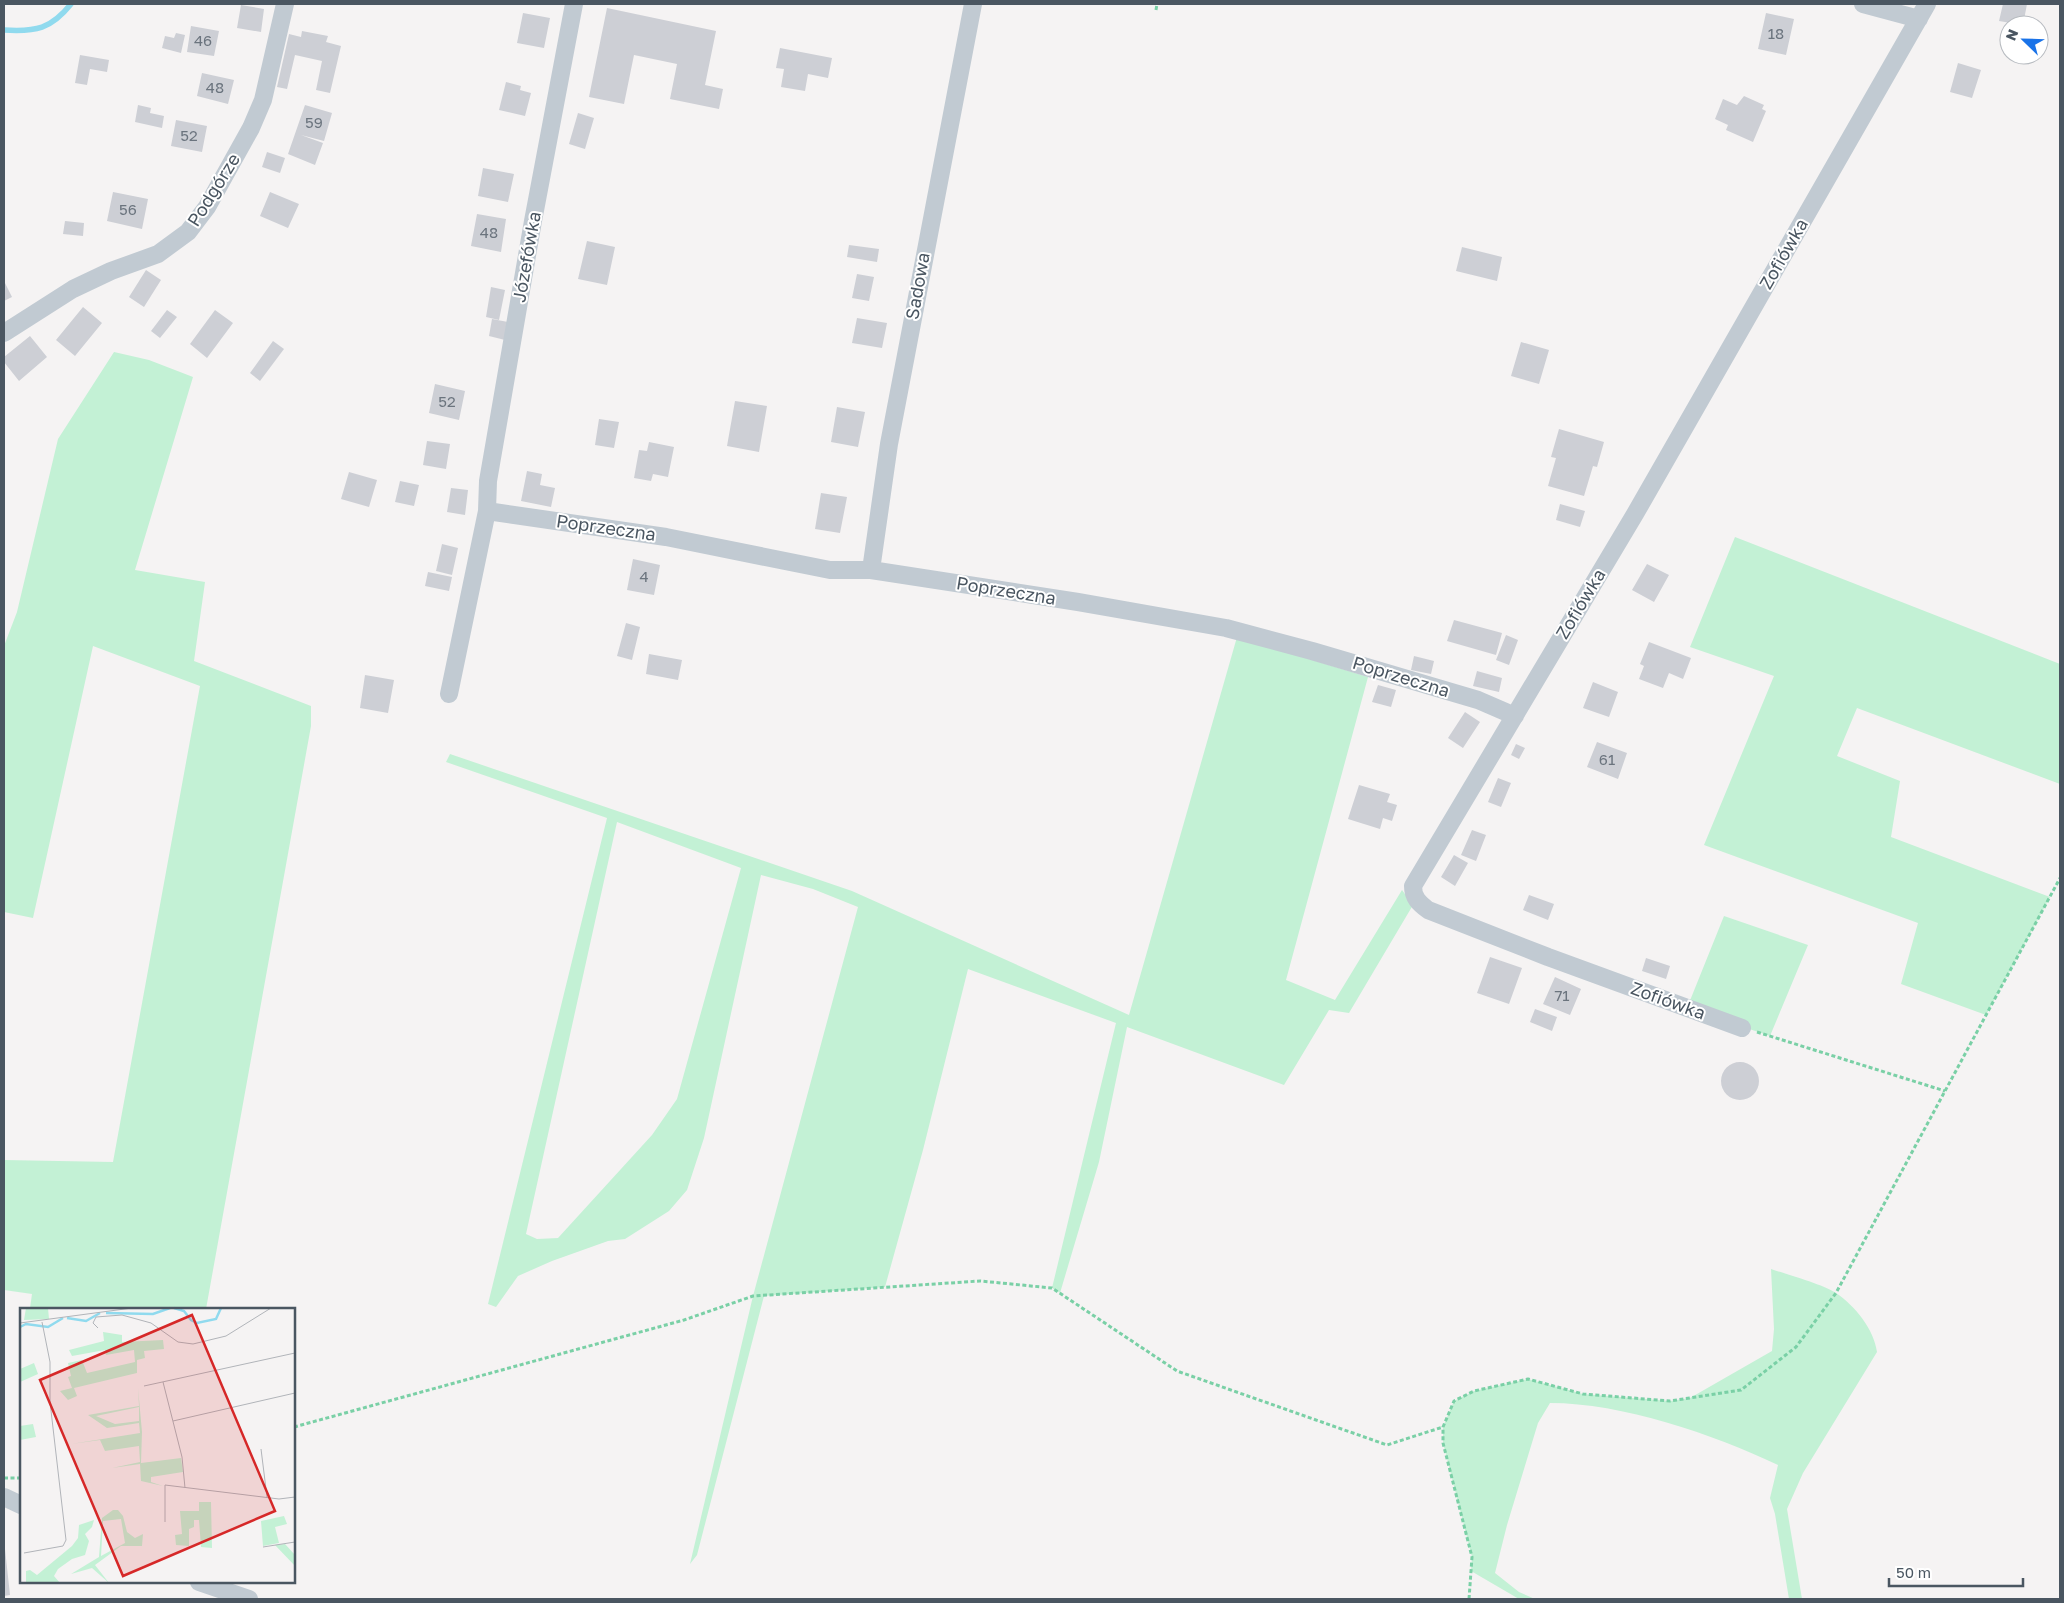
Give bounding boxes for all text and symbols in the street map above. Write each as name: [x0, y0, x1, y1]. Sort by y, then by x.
north arrow: [1999, 15, 2049, 65]
house number: 18: [1768, 24, 1784, 42]
text: N: [2002, 27, 2021, 43]
house number: 46: [194, 31, 212, 49]
house number: 48: [206, 78, 224, 96]
house number: 59: [305, 113, 323, 131]
house number: 52: [180, 126, 198, 144]
street label: Podgórze: [182, 149, 244, 230]
house number: 56: [119, 200, 137, 218]
street label: Józefówka: [507, 210, 545, 304]
street label: Zofiówka: [1754, 214, 1812, 293]
house number: 48: [480, 223, 498, 241]
street label: Sadowa: [900, 251, 934, 321]
house number: 52: [438, 392, 456, 410]
street label: Poprzeczna: [555, 509, 657, 545]
street label: Zofiówka: [1551, 564, 1610, 643]
house number: 4: [639, 567, 649, 585]
street label: Poprzeczna: [955, 571, 1058, 609]
street label: Poprzeczna: [1350, 651, 1453, 701]
house number: 61: [1599, 750, 1615, 768]
street label: Zofiówka: [1628, 976, 1709, 1024]
house number: 71: [1554, 986, 1570, 1004]
inset map: [20, 1308, 295, 1583]
scale bar: [1889, 1556, 2023, 1588]
text: 50 m: [1896, 1563, 1931, 1581]

